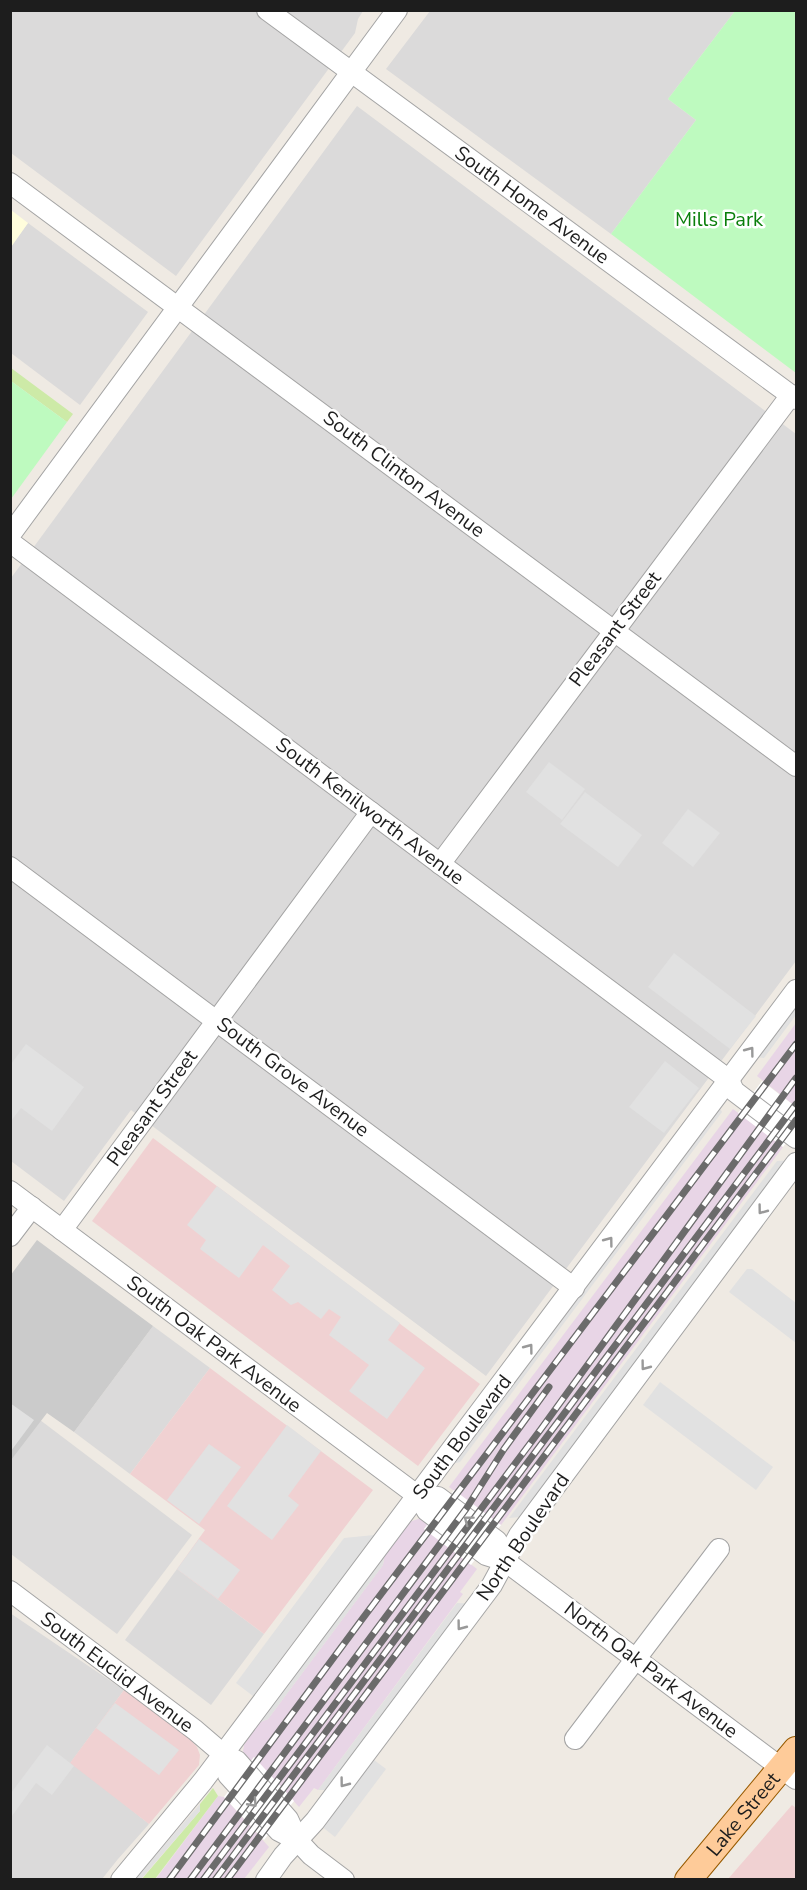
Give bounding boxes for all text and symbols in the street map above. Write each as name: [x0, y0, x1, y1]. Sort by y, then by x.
street label: South Home Avenue: [449, 140, 615, 270]
park label: Mills Park: [675, 206, 764, 233]
street label: South Clinton Avenue: [318, 404, 490, 544]
street label: Pleasant Street: [563, 565, 668, 692]
street label: South Kenilworth Avenue: [270, 731, 470, 891]
street label: South Grove Avenue: [211, 1011, 375, 1143]
street label: Pleasant Street: [101, 1043, 204, 1172]
one-way arrow: [743, 1047, 754, 1058]
one-way arrow: [758, 1203, 769, 1214]
one-way arrow: [601, 1236, 612, 1247]
street label: South Oak Park Avenue: [121, 1269, 307, 1419]
one-way arrow: [521, 1344, 532, 1355]
one-way arrow: [642, 1360, 653, 1371]
street label: South Boulevard: [406, 1369, 518, 1505]
street label: North Boulevard: [470, 1468, 576, 1606]
one-way arrow: [464, 1516, 475, 1527]
street label: North Oak Park Avenue: [558, 1596, 744, 1744]
street label: South Euclid Avenue: [35, 1605, 199, 1739]
one-way arrow: [457, 1620, 468, 1631]
street label: Lake Street: [700, 1765, 786, 1862]
one-way arrow: [341, 1776, 352, 1787]
one-way arrow: [246, 1796, 257, 1806]

